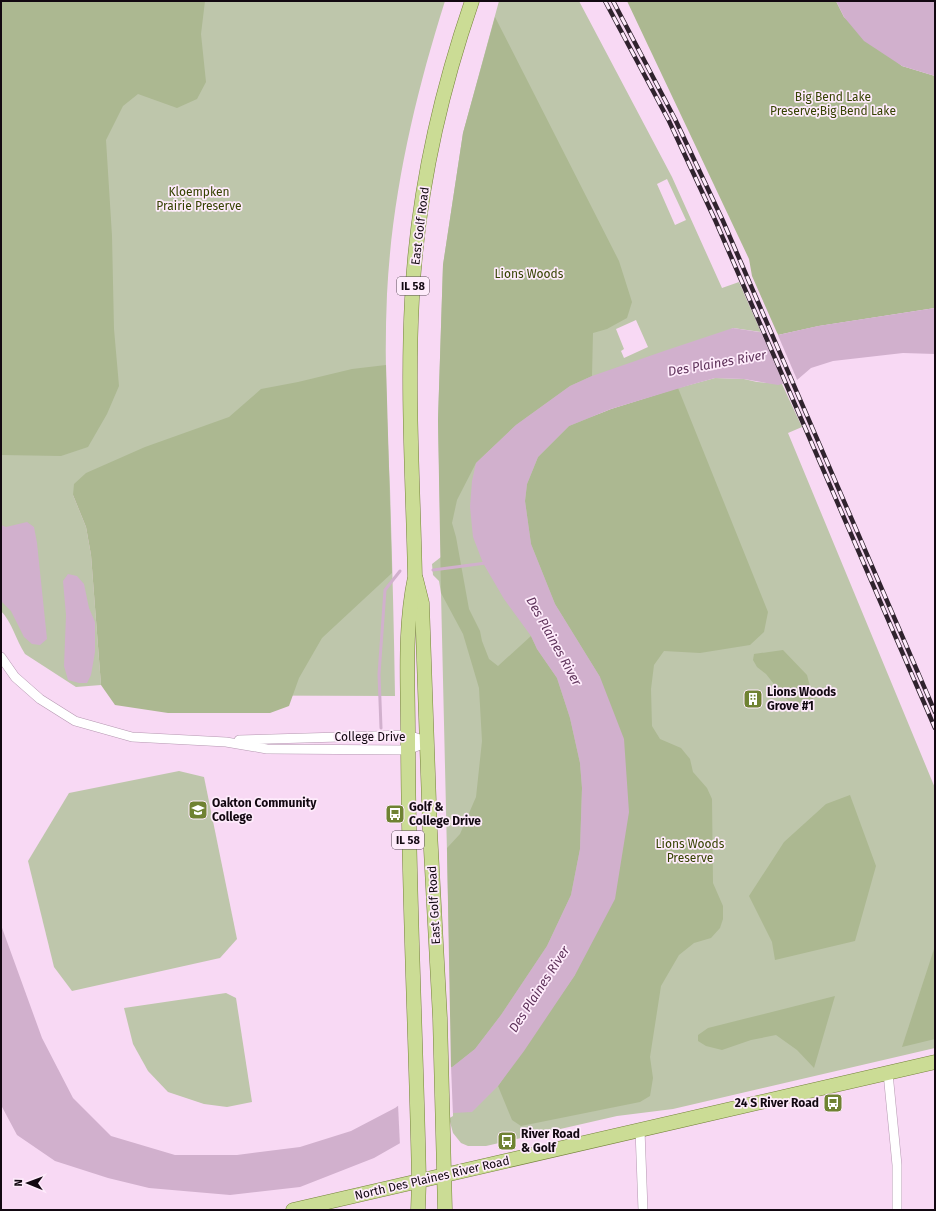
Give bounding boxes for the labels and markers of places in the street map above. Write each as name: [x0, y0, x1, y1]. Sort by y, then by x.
place label: Lions Woods Grove #1: [767, 685, 836, 713]
building icon: Lions Woods Grove #1: [742, 688, 764, 710]
place label: Oakton Community College: [212, 796, 317, 824]
school or university icon: Oakton Community College: [187, 799, 209, 821]
place label: Golf & College Drive: [409, 800, 481, 828]
bus stop icon: Golf & College Drive: [384, 803, 406, 825]
bus stop icon: 24 S River Road: [822, 1092, 844, 1114]
place label: 24 S River Road: [735, 1096, 819, 1110]
place label: River Road & Golf: [521, 1127, 580, 1155]
bus stop icon: River Road & Golf: [496, 1130, 518, 1152]

